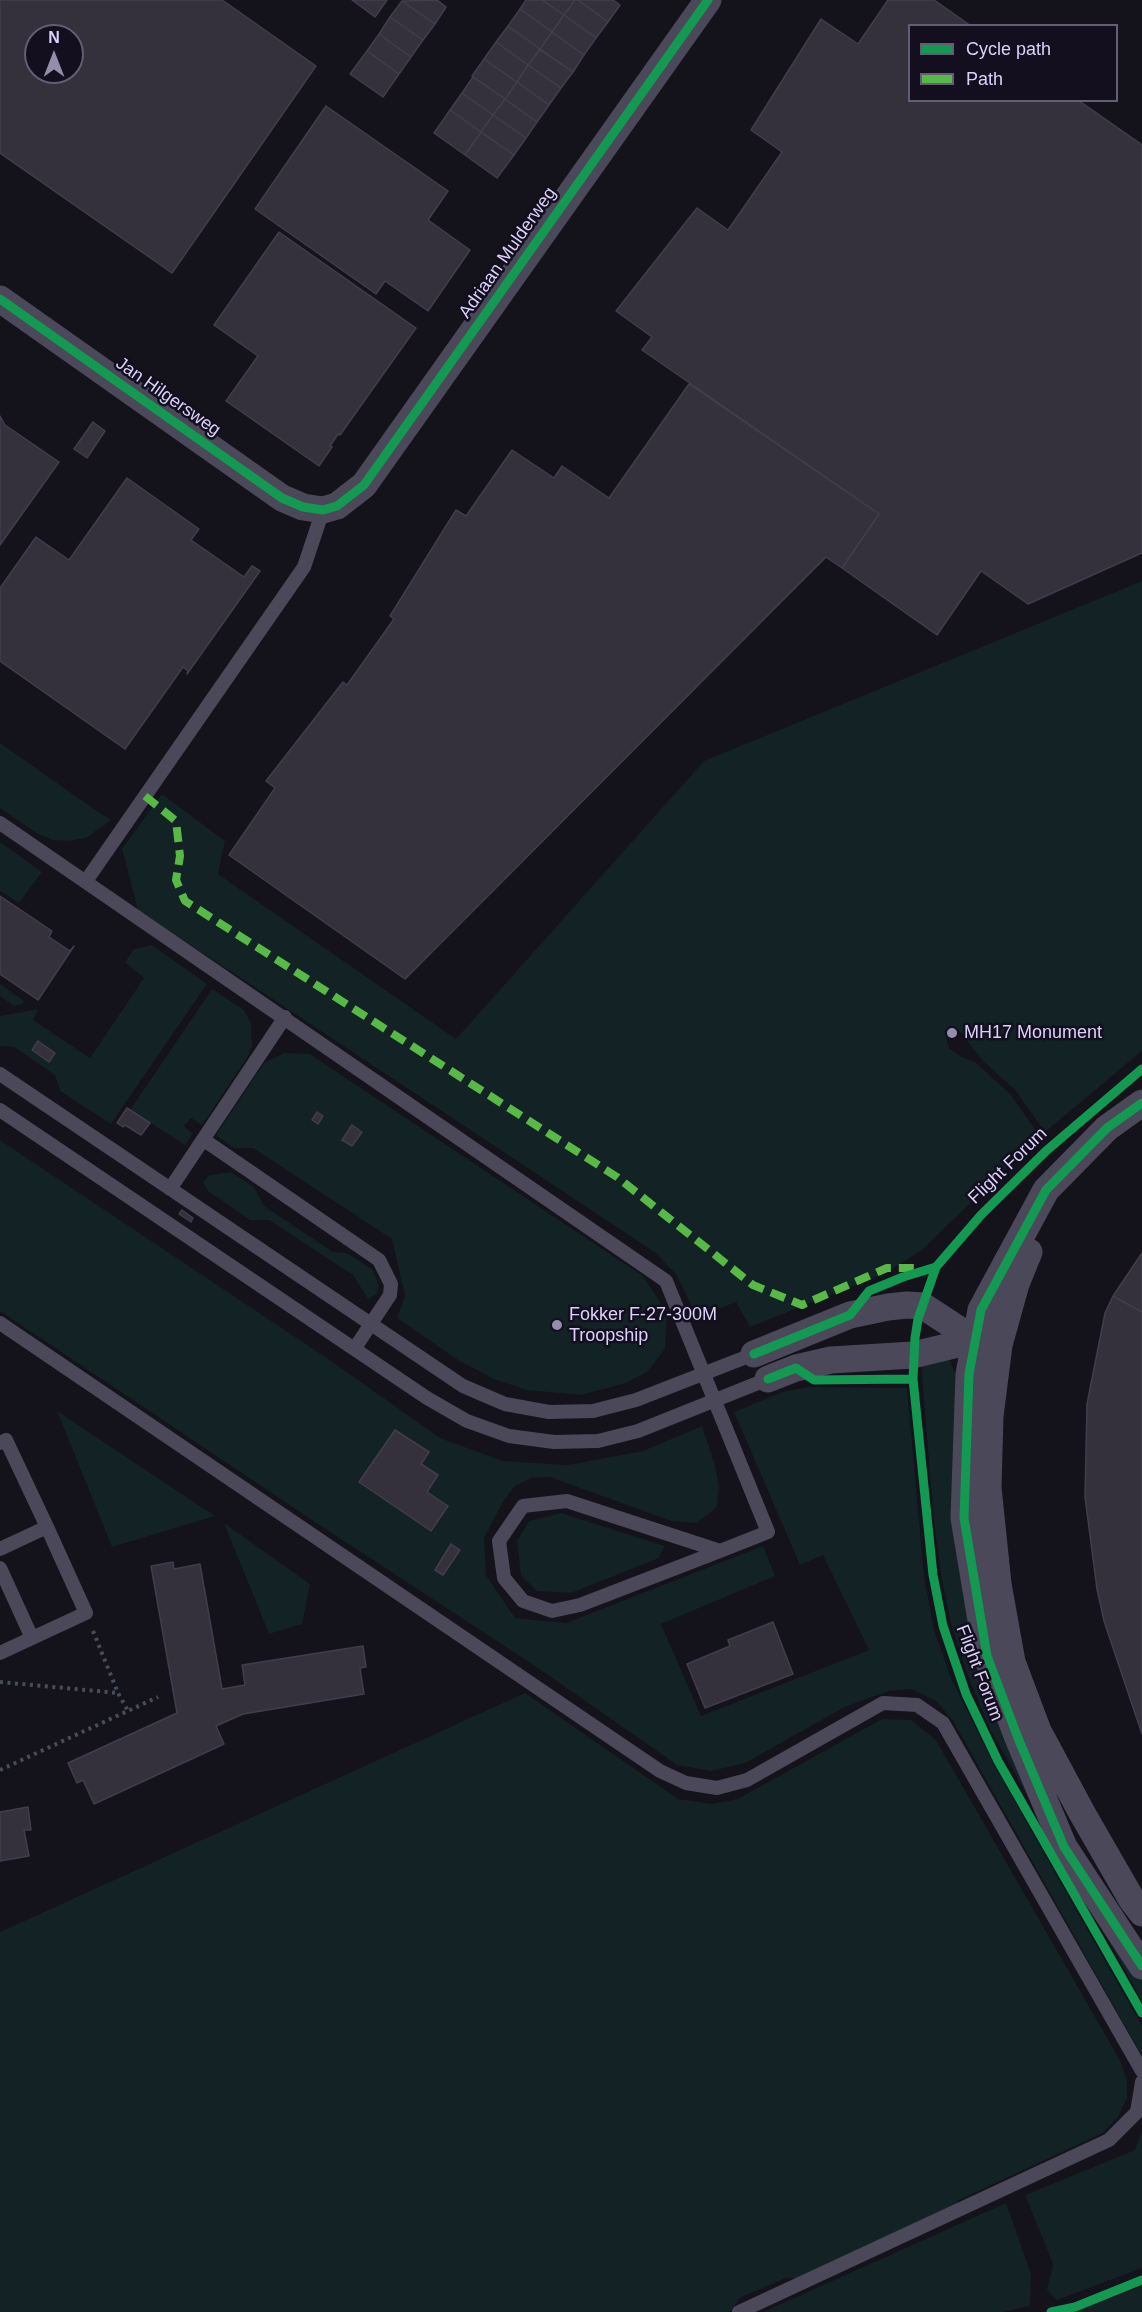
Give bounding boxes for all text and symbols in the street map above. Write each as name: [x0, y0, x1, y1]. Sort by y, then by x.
north arrow: [24, 24, 84, 84]
legend: [908, 24, 1118, 102]
text: N: [48, 29, 60, 46]
text: Cycle path: [966, 39, 1051, 59]
text: Path: [966, 69, 1003, 89]
street label: Adriaan Mulderweg: [455, 183, 561, 323]
street label: Jan Hilgersweg: [111, 353, 225, 441]
place label: MH17 Monument: [964, 1022, 1102, 1044]
marker: MH17 Monument: [945, 1026, 959, 1040]
street label: Flight Forum: [964, 1123, 1052, 1209]
place label: Fokker F-27-300M Troopship: [569, 1304, 717, 1346]
marker: Fokker F-27-300M Troopship: [550, 1318, 564, 1332]
street label: Flight Forum: [951, 1622, 1007, 1724]

